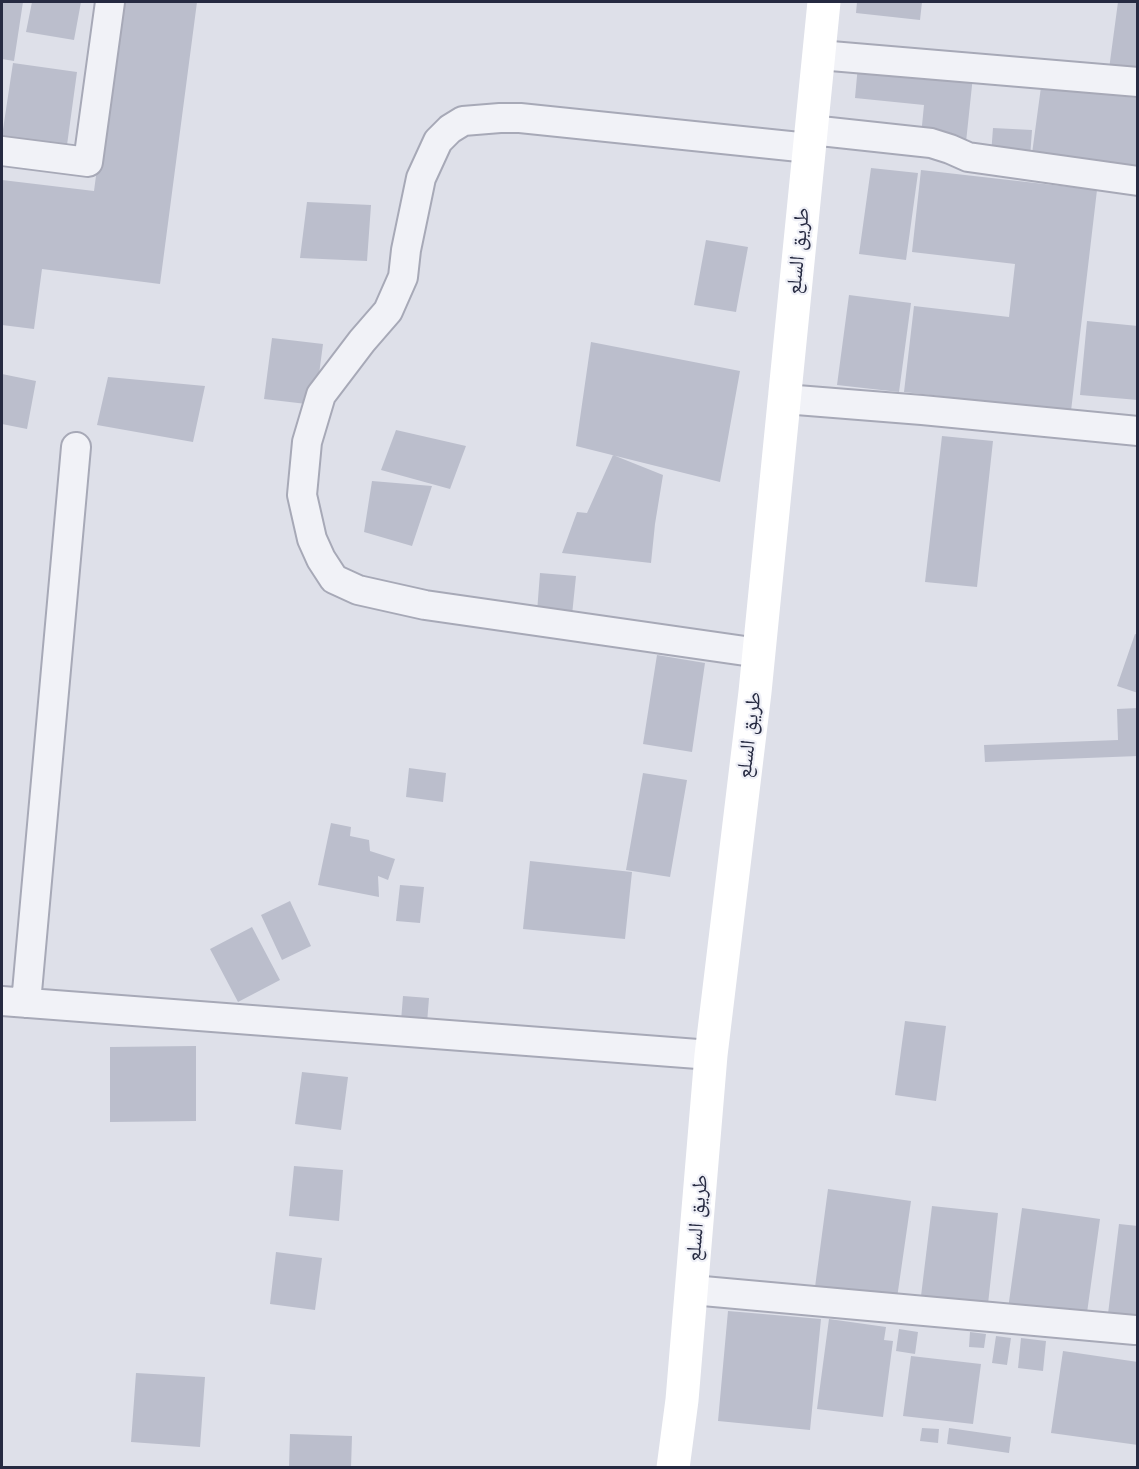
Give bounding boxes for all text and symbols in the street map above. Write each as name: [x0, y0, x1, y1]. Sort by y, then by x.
street label: طريق السلع: [782, 206, 816, 296]
street label: طريق السلع: [732, 690, 768, 780]
street label: طريق السلع: [682, 1173, 714, 1263]

